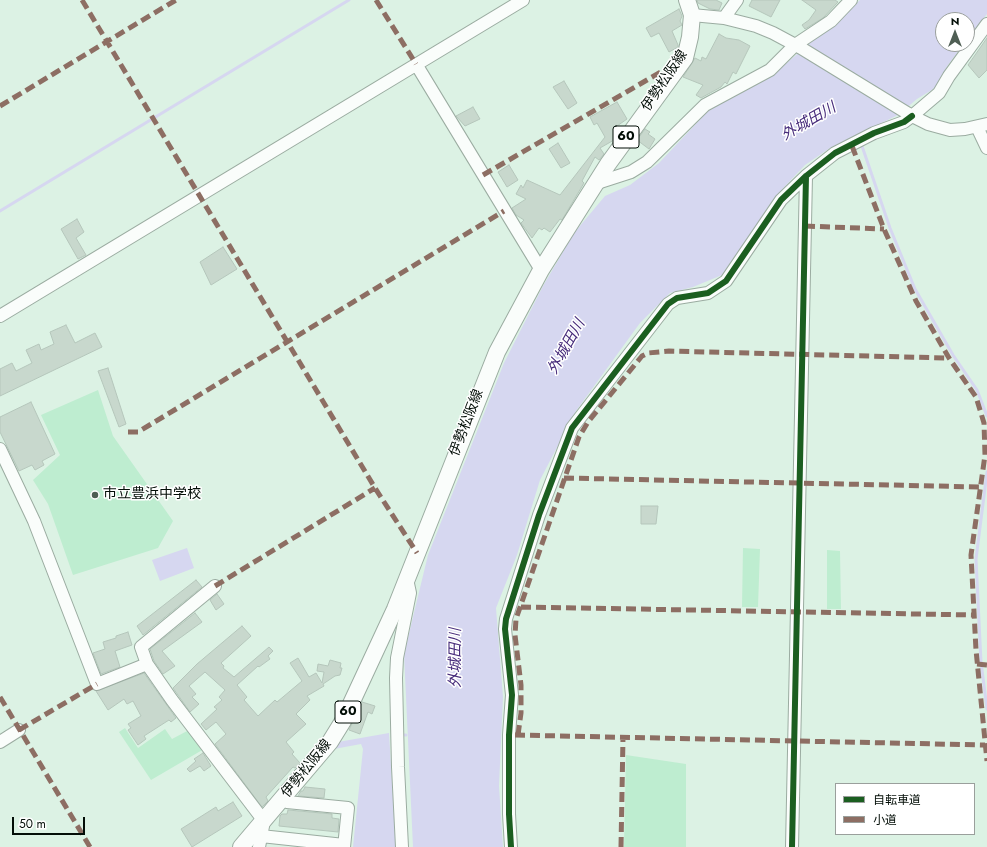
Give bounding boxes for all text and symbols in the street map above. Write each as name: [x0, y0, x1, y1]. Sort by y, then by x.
north arrow: [935, 12, 975, 52]
text: N: [951, 13, 959, 29]
street label: 伊勢松阪線: [638, 47, 692, 115]
water label: 外城田川: [779, 99, 839, 145]
road number: 60: [613, 126, 639, 148]
water label: 外城田川: [545, 316, 589, 378]
street label: 伊勢松阪線: [447, 387, 487, 459]
place label: 市立豊浜中学校: [103, 487, 201, 503]
marker: 市立豊浜中学校: [90, 490, 100, 500]
water label: 外城田川: [447, 628, 465, 688]
road number: 60: [335, 701, 361, 723]
street label: 伊勢松阪線: [278, 737, 336, 801]
legend: [835, 783, 975, 835]
text: 自転車道: [873, 791, 921, 809]
scale bar: [14, 809, 87, 835]
text: 小道: [873, 811, 897, 829]
text: 50 m: [19, 815, 46, 833]

